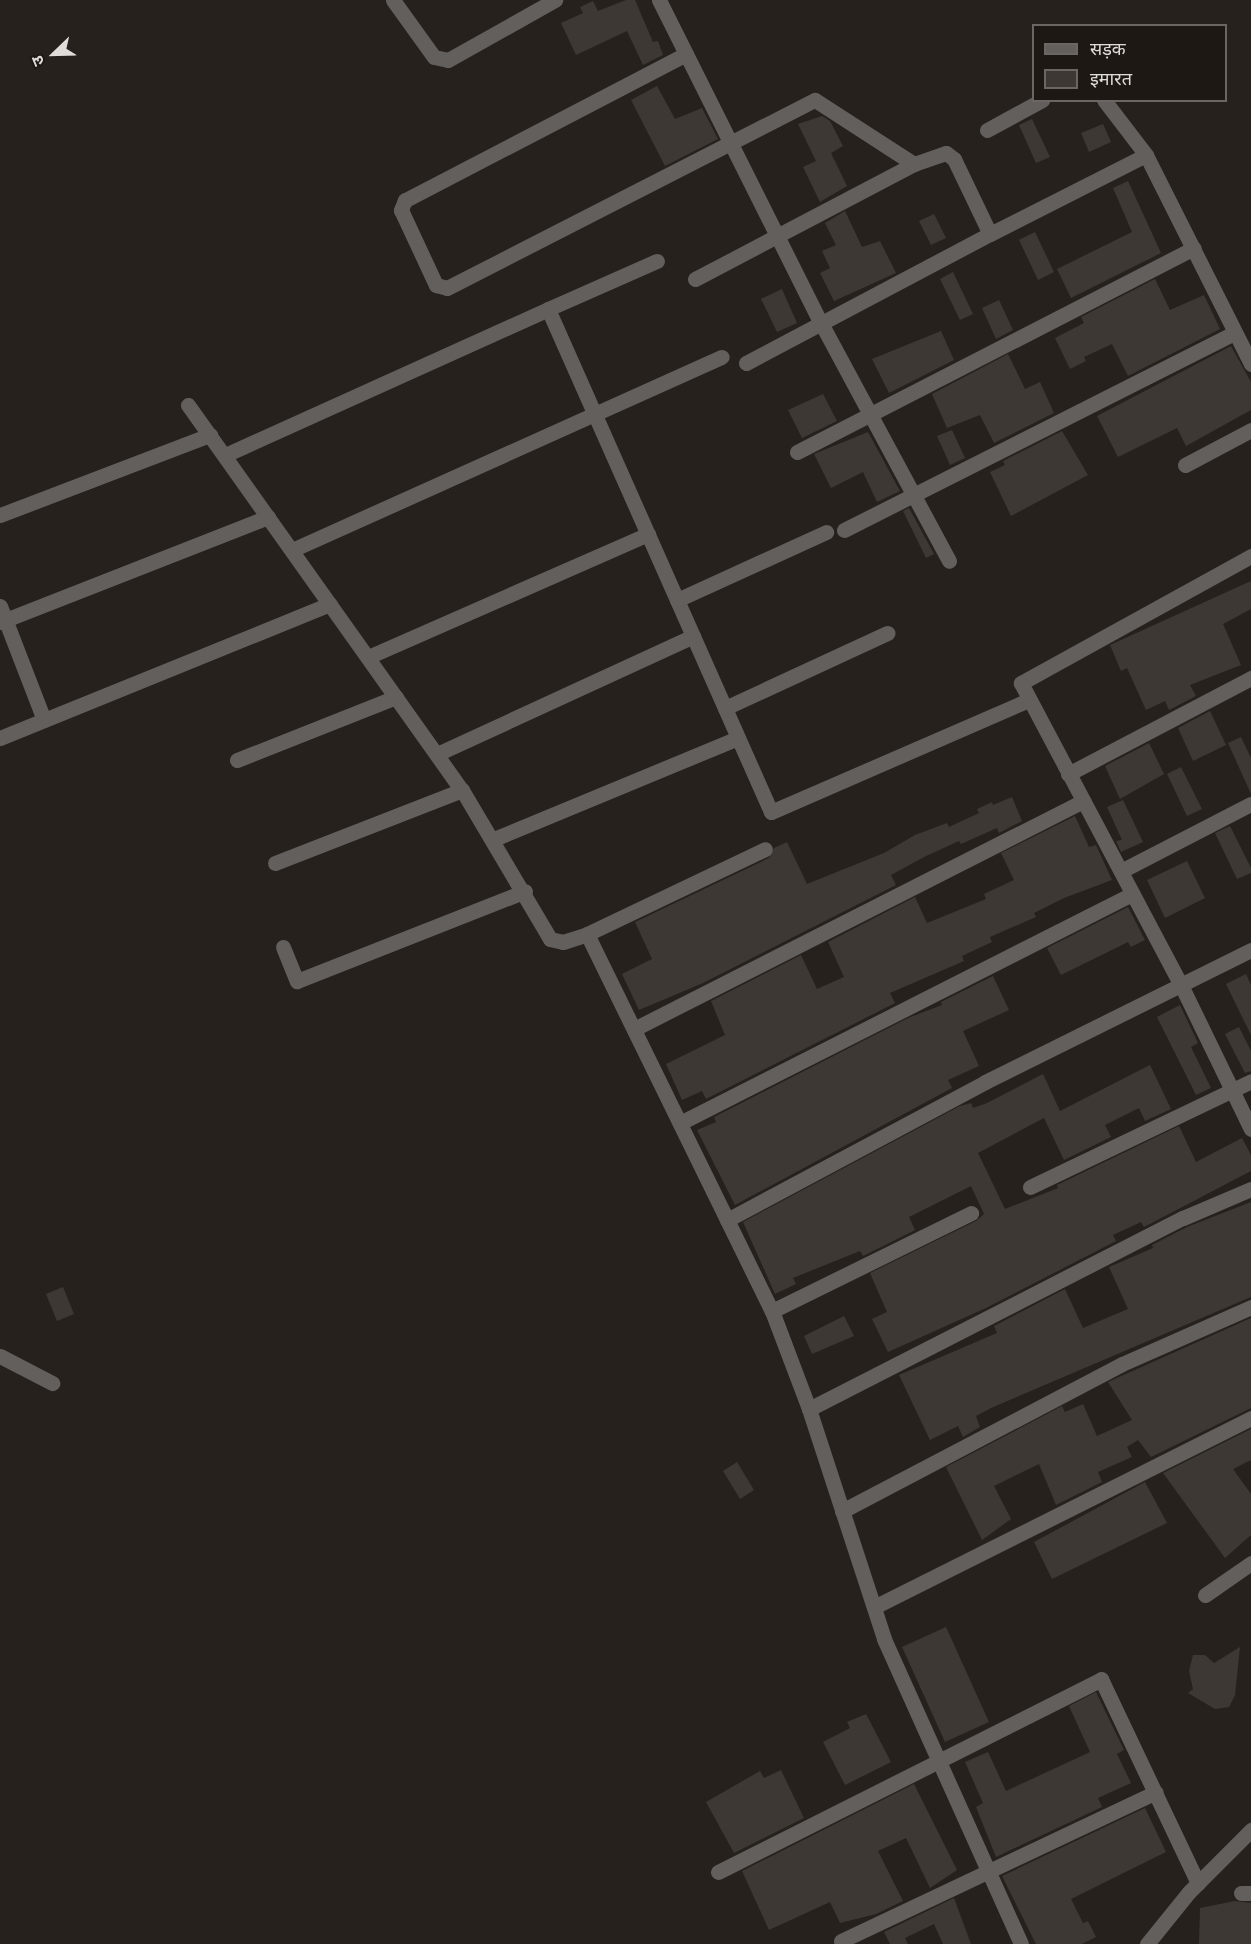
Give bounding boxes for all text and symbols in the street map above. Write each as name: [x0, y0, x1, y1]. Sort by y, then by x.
north arrow: [24, 24, 84, 84]
legend: [1032, 24, 1227, 102]
text: सड़क: [1090, 37, 1126, 59]
text: उ: [26, 53, 48, 69]
text: इमारत: [1090, 67, 1132, 89]

